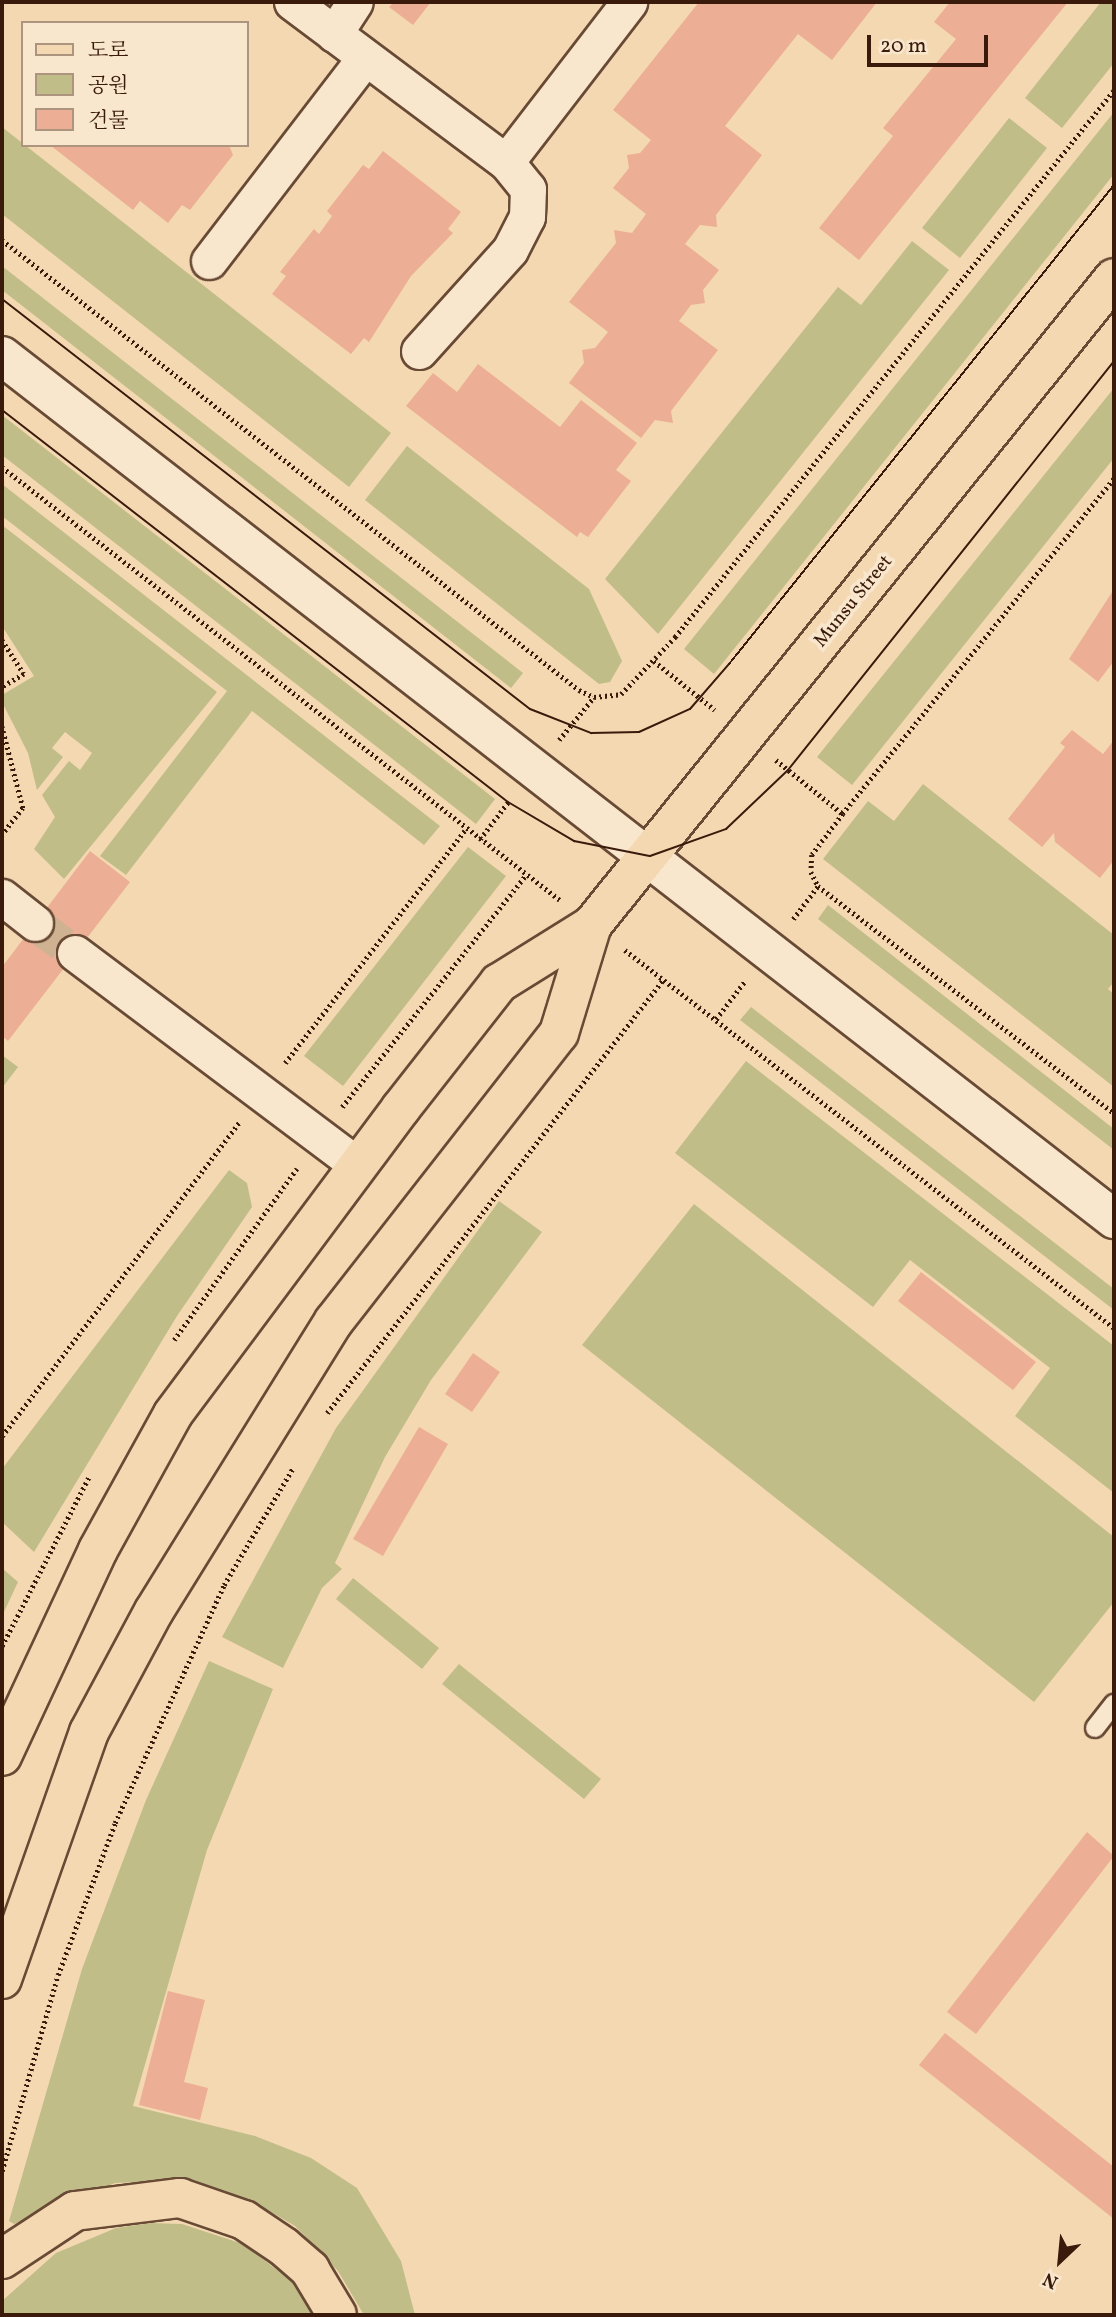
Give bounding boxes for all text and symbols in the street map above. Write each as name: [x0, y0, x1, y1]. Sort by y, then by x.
legend: [21, 21, 248, 147]
scale bar: [871, 21, 992, 65]
text: 20 m: [880, 32, 926, 61]
text: 도로: [88, 37, 129, 66]
text: 공원: [88, 72, 129, 101]
text: 건물: [88, 107, 129, 136]
street label: Munsu Street: [810, 551, 898, 653]
north arrow: [1025, 2226, 1095, 2296]
text: N: [1039, 2265, 1063, 2295]

